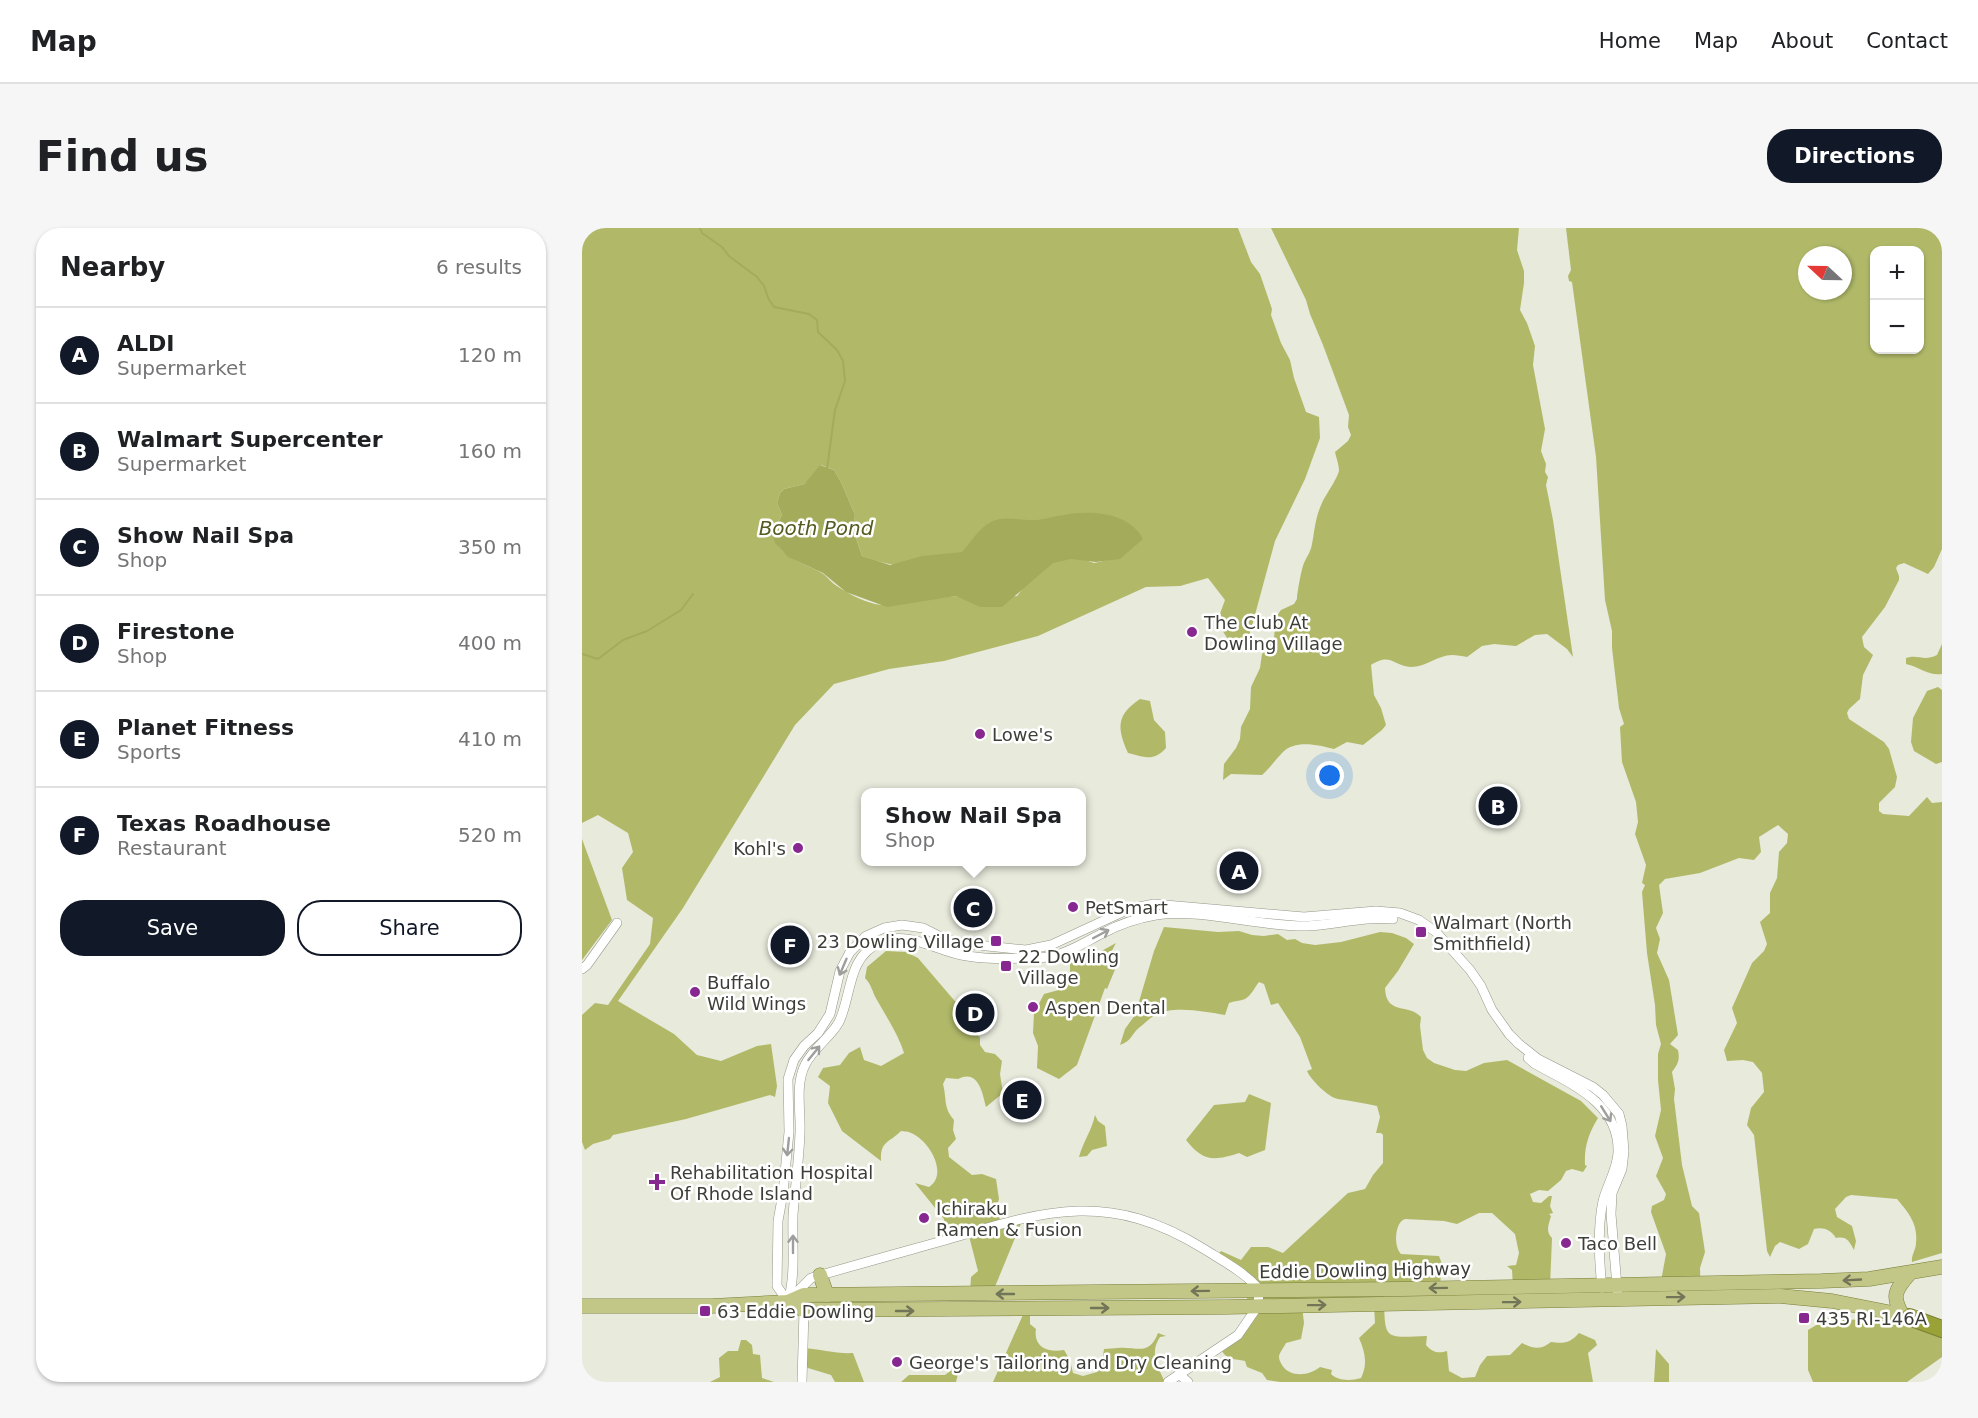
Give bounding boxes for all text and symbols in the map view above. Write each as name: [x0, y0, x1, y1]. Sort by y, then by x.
text: Map: [30, 25, 97, 58]
text: Home: [1599, 29, 1661, 53]
text: Map: [1694, 29, 1738, 53]
text: About: [1771, 29, 1833, 53]
text: Contact: [1866, 29, 1948, 53]
button: Directions: [1767, 129, 1942, 183]
text: Find us: [36, 132, 209, 181]
north arrow: [1798, 246, 1852, 300]
map controls: [1870, 246, 1924, 354]
button: +: [1870, 246, 1924, 300]
text: Nearby: [60, 252, 165, 282]
text: 6 results: [436, 255, 522, 279]
button: −: [1870, 300, 1924, 354]
text: ALDI: [117, 331, 175, 356]
text: A: [72, 343, 87, 367]
text: 120 m: [458, 343, 522, 367]
text: Supermarket: [117, 356, 246, 380]
text: Walmart Supercenter: [117, 427, 383, 452]
text: B: [72, 439, 87, 463]
text: 160 m: [458, 439, 522, 463]
text: Supermarket: [117, 452, 246, 476]
water label: Booth Pond: [759, 516, 874, 540]
text: Show Nail Spa: [117, 523, 294, 548]
text: C: [72, 535, 87, 559]
text: 350 m: [458, 535, 522, 559]
text: Shop: [117, 548, 167, 572]
place label: The Club At Dowling Village: [1203, 612, 1343, 654]
text: Firestone: [117, 619, 235, 644]
marker: The Club At Dowling Village: [1185, 625, 1199, 639]
text: D: [71, 631, 88, 655]
text: 400 m: [458, 631, 522, 655]
text: Shop: [117, 644, 167, 668]
text: Planet Fitness: [117, 715, 294, 740]
place label: Lowe's: [992, 724, 1053, 745]
text: E: [73, 727, 86, 751]
text: 410 m: [458, 727, 522, 751]
marker: Lowe's: [973, 727, 987, 741]
text: Sports: [117, 740, 181, 764]
your location: [1315, 761, 1344, 790]
pin: B: [1478, 784, 1518, 828]
popup: [861, 788, 1086, 866]
text: Show Nail Spa: [885, 803, 1062, 828]
text: Texas Roadhouse: [117, 811, 331, 836]
text: F: [73, 823, 86, 847]
text: 520 m: [458, 823, 522, 847]
text: Shop: [885, 828, 935, 852]
text: Restaurant: [117, 836, 227, 860]
place label: Kohl's: [733, 838, 786, 859]
marker: Kohl's: [791, 841, 805, 855]
pin: A: [1220, 848, 1258, 894]
pin: C: [954, 886, 992, 930]
place label: PetSmart: [1085, 897, 1168, 918]
button: Save: [60, 900, 285, 956]
button: Share: [297, 900, 522, 956]
marker: PetSmart: [1066, 900, 1080, 914]
place label: Walmart (North Smithfield): [1433, 912, 1572, 954]
pin: F: [770, 922, 810, 968]
marker: Walmart (North Smithfield): [1414, 925, 1428, 939]
one-way arrow: [1092, 928, 1110, 939]
place label: 23 Dowling Village: [817, 931, 984, 952]
marker: 23 Dowling Village: [989, 934, 1003, 948]
place label: 22 Dowling Village: [1018, 946, 1119, 988]
one-way arrow: [837, 958, 848, 976]
marker: 22 Dowling Village: [999, 959, 1013, 973]
place label: Buffalo Wild Wings: [707, 972, 806, 1014]
marker: Buffalo Wild Wings: [688, 985, 702, 999]
pin: D: [956, 990, 994, 1036]
place label: Aspen Dental: [1045, 997, 1166, 1018]
marker: Aspen Dental: [1026, 1000, 1040, 1014]
one-way arrow: [808, 1045, 821, 1061]
pin: E: [1002, 1078, 1042, 1122]
one-way arrow: [1599, 1106, 1612, 1123]
one-way arrow: [782, 1136, 793, 1156]
place label: Rehabilitation Hospital Of Rhode Island: [670, 1162, 873, 1204]
marker: Rehabilitation Hospital Of Rhode Island: [648, 1173, 666, 1191]
place label: Ichiraku Ramen & Fusion: [936, 1198, 1082, 1240]
marker: Ichiraku Ramen & Fusion: [917, 1211, 931, 1225]
place label: Taco Bell: [1577, 1233, 1657, 1254]
one-way arrow: [787, 1234, 799, 1254]
marker: Taco Bell: [1559, 1236, 1573, 1250]
street label: Eddie Dowling Highway: [1259, 1258, 1471, 1282]
one-way arrow: [1842, 1274, 1862, 1285]
one-way arrow: [1428, 1282, 1448, 1294]
one-way arrow: [1191, 1285, 1211, 1296]
one-way arrow: [996, 1288, 1016, 1300]
one-way arrow: [1666, 1292, 1686, 1303]
one-way arrow: [1501, 1296, 1521, 1308]
one-way arrow: [1306, 1299, 1326, 1311]
place label: 63 Eddie Dowling: [717, 1301, 874, 1322]
one-way arrow: [1089, 1302, 1109, 1314]
marker: 63 Eddie Dowling: [698, 1304, 712, 1318]
one-way arrow: [894, 1305, 914, 1317]
place label: 435 RI-146A: [1816, 1308, 1928, 1329]
marker: 435 RI-146A: [1797, 1311, 1811, 1325]
place label: George's Tailoring and Dry Cleaning: [909, 1352, 1232, 1373]
marker: George's Tailoring and Dry Cleaning: [890, 1355, 904, 1369]

